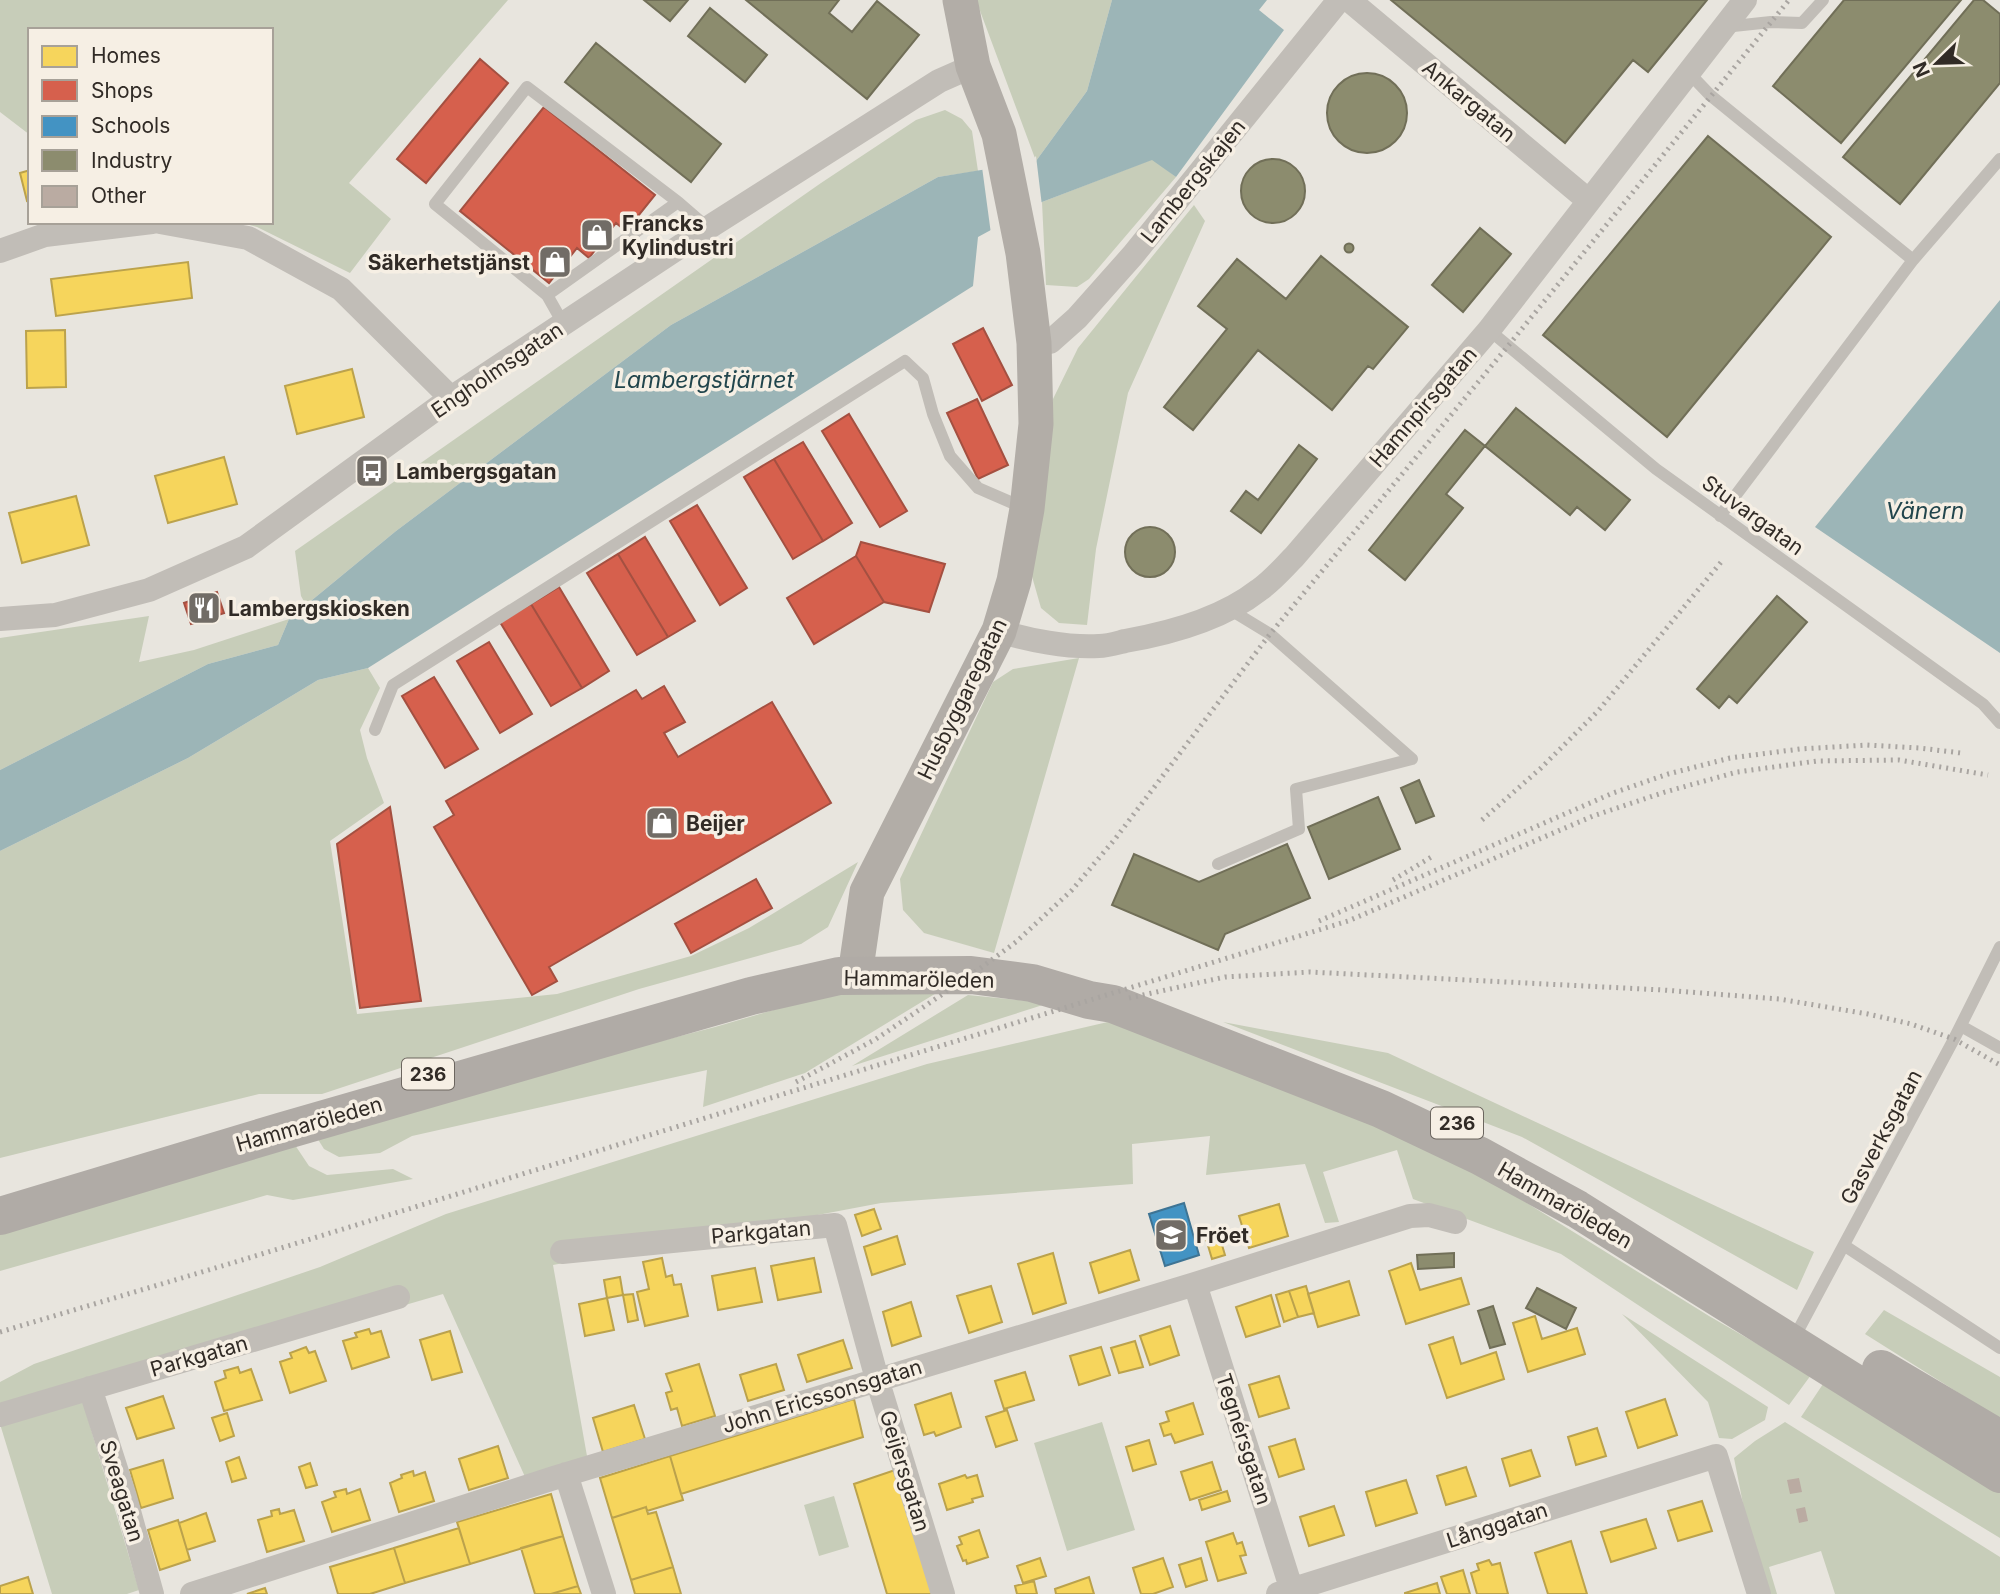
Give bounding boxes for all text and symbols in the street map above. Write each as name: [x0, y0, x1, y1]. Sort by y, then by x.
legend: [28, 28, 273, 224]
north arrow: [1902, 28, 1972, 98]
text: Homes: [91, 43, 161, 68]
street label: Ankargatan: [1417, 55, 1521, 147]
text: N: [1908, 58, 1935, 81]
text: Shops: [91, 78, 153, 103]
text: Schools: [91, 113, 170, 138]
street label: Lambergskajen: [1136, 114, 1250, 248]
text: Industry: [91, 148, 173, 173]
text: Other: [91, 183, 147, 208]
place label: Francks Kylindustri: [622, 211, 734, 260]
shop icon: Francks Kylindustri: [578, 216, 616, 254]
shop icon: Säkerhetstjänst: [536, 243, 574, 281]
place label: Säkerhetstjänst: [368, 250, 530, 275]
street label: Engholmsgatan: [426, 317, 568, 423]
street label: Hamnpirsgatan: [1364, 342, 1482, 472]
water label: Lambergstjärnet: [614, 366, 794, 394]
bus stop icon: Lambergsgatan: [353, 452, 391, 490]
place label: Lambergsgatan: [396, 459, 557, 484]
street label: Stuvargatan: [1697, 470, 1809, 560]
water label: Vänern: [1886, 497, 1964, 525]
restaurant icon: Lambergskiosken: [185, 589, 223, 627]
place label: Lambergskiosken: [228, 596, 410, 621]
street label: Husbyggaregatan: [912, 614, 1012, 784]
shop icon: Beijer: [643, 804, 681, 842]
place label: Beijer: [686, 811, 745, 836]
street label: Hammaröleden: [843, 965, 995, 993]
road number: 236: [402, 1058, 454, 1090]
street label: Gasverksgatan: [1835, 1065, 1927, 1209]
street label: Hammaröleden: [233, 1091, 385, 1157]
road number: 236: [1431, 1107, 1483, 1138]
street label: Hammaröleden: [1493, 1156, 1637, 1254]
street label: Parkgatan: [710, 1215, 812, 1249]
school or university icon: Fröet: [1152, 1216, 1190, 1254]
place label: Fröet: [1196, 1223, 1249, 1248]
street label: Parkgatan: [147, 1330, 251, 1382]
street label: John Ericssonsgatan: [719, 1354, 925, 1438]
street label: Tegnérsgatan: [1211, 1370, 1277, 1508]
street label: Geijersgatan: [875, 1407, 935, 1535]
street label: Sveagatan: [95, 1437, 149, 1545]
street label: Långgatan: [1443, 1497, 1551, 1553]

